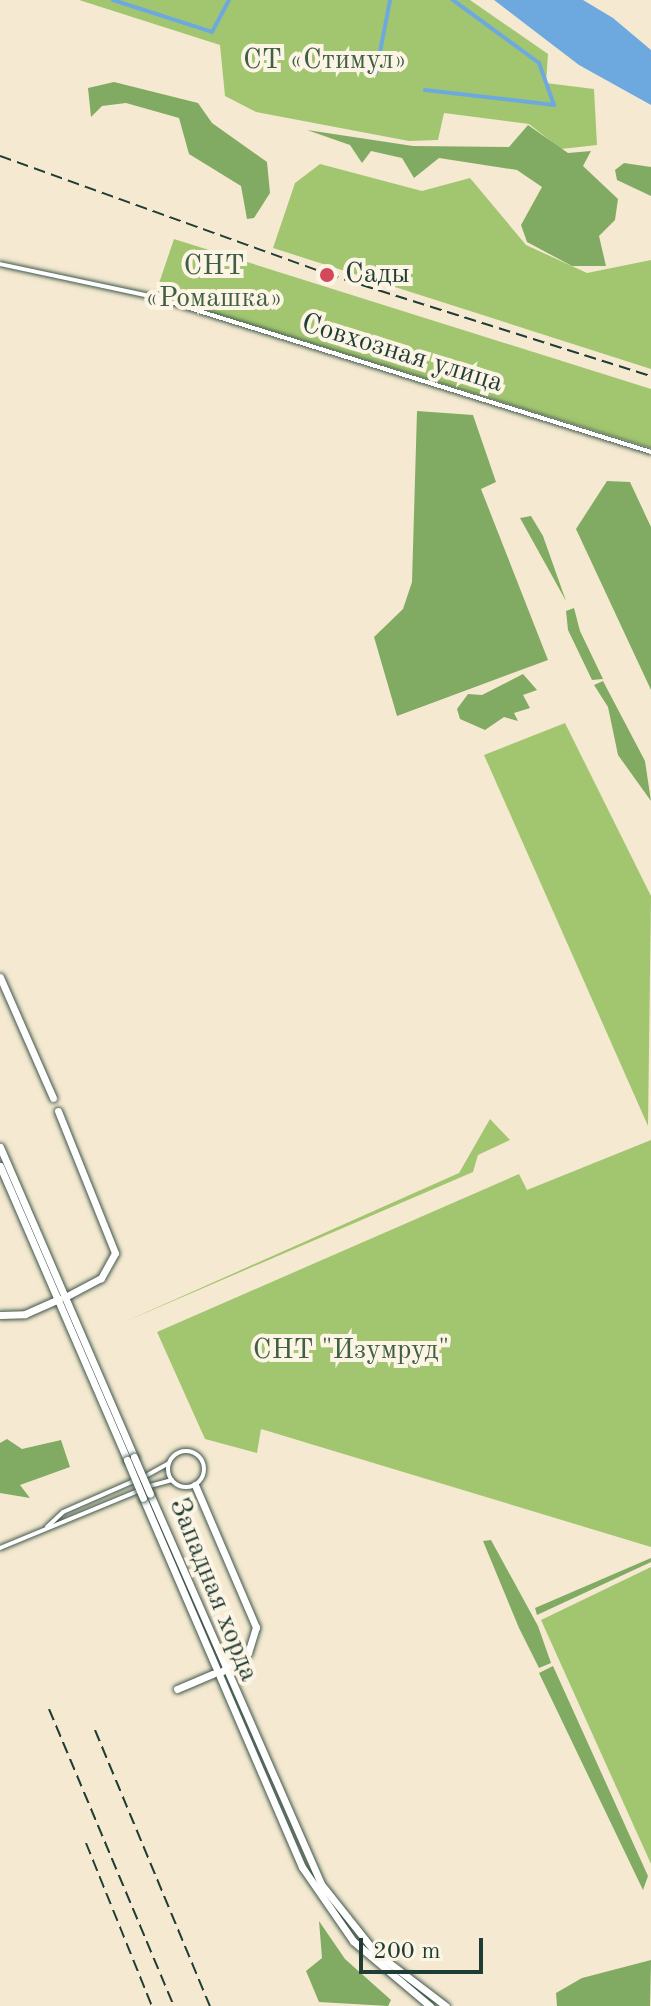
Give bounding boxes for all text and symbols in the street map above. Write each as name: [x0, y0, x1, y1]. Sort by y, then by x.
park label: СТ «Стимул»: [243, 44, 407, 78]
park label: СНТ «Ромашка»: [145, 250, 283, 316]
place label: Сады: [345, 258, 410, 292]
marker: Сады: [316, 264, 338, 286]
street label: Совхозная улица: [297, 307, 507, 401]
park label: СНТ "Изумруд": [253, 1334, 449, 1368]
street label: Западная хорда: [161, 1493, 265, 1687]
scale bar: [363, 1922, 487, 1972]
text: 200 m: [373, 1940, 441, 1964]

